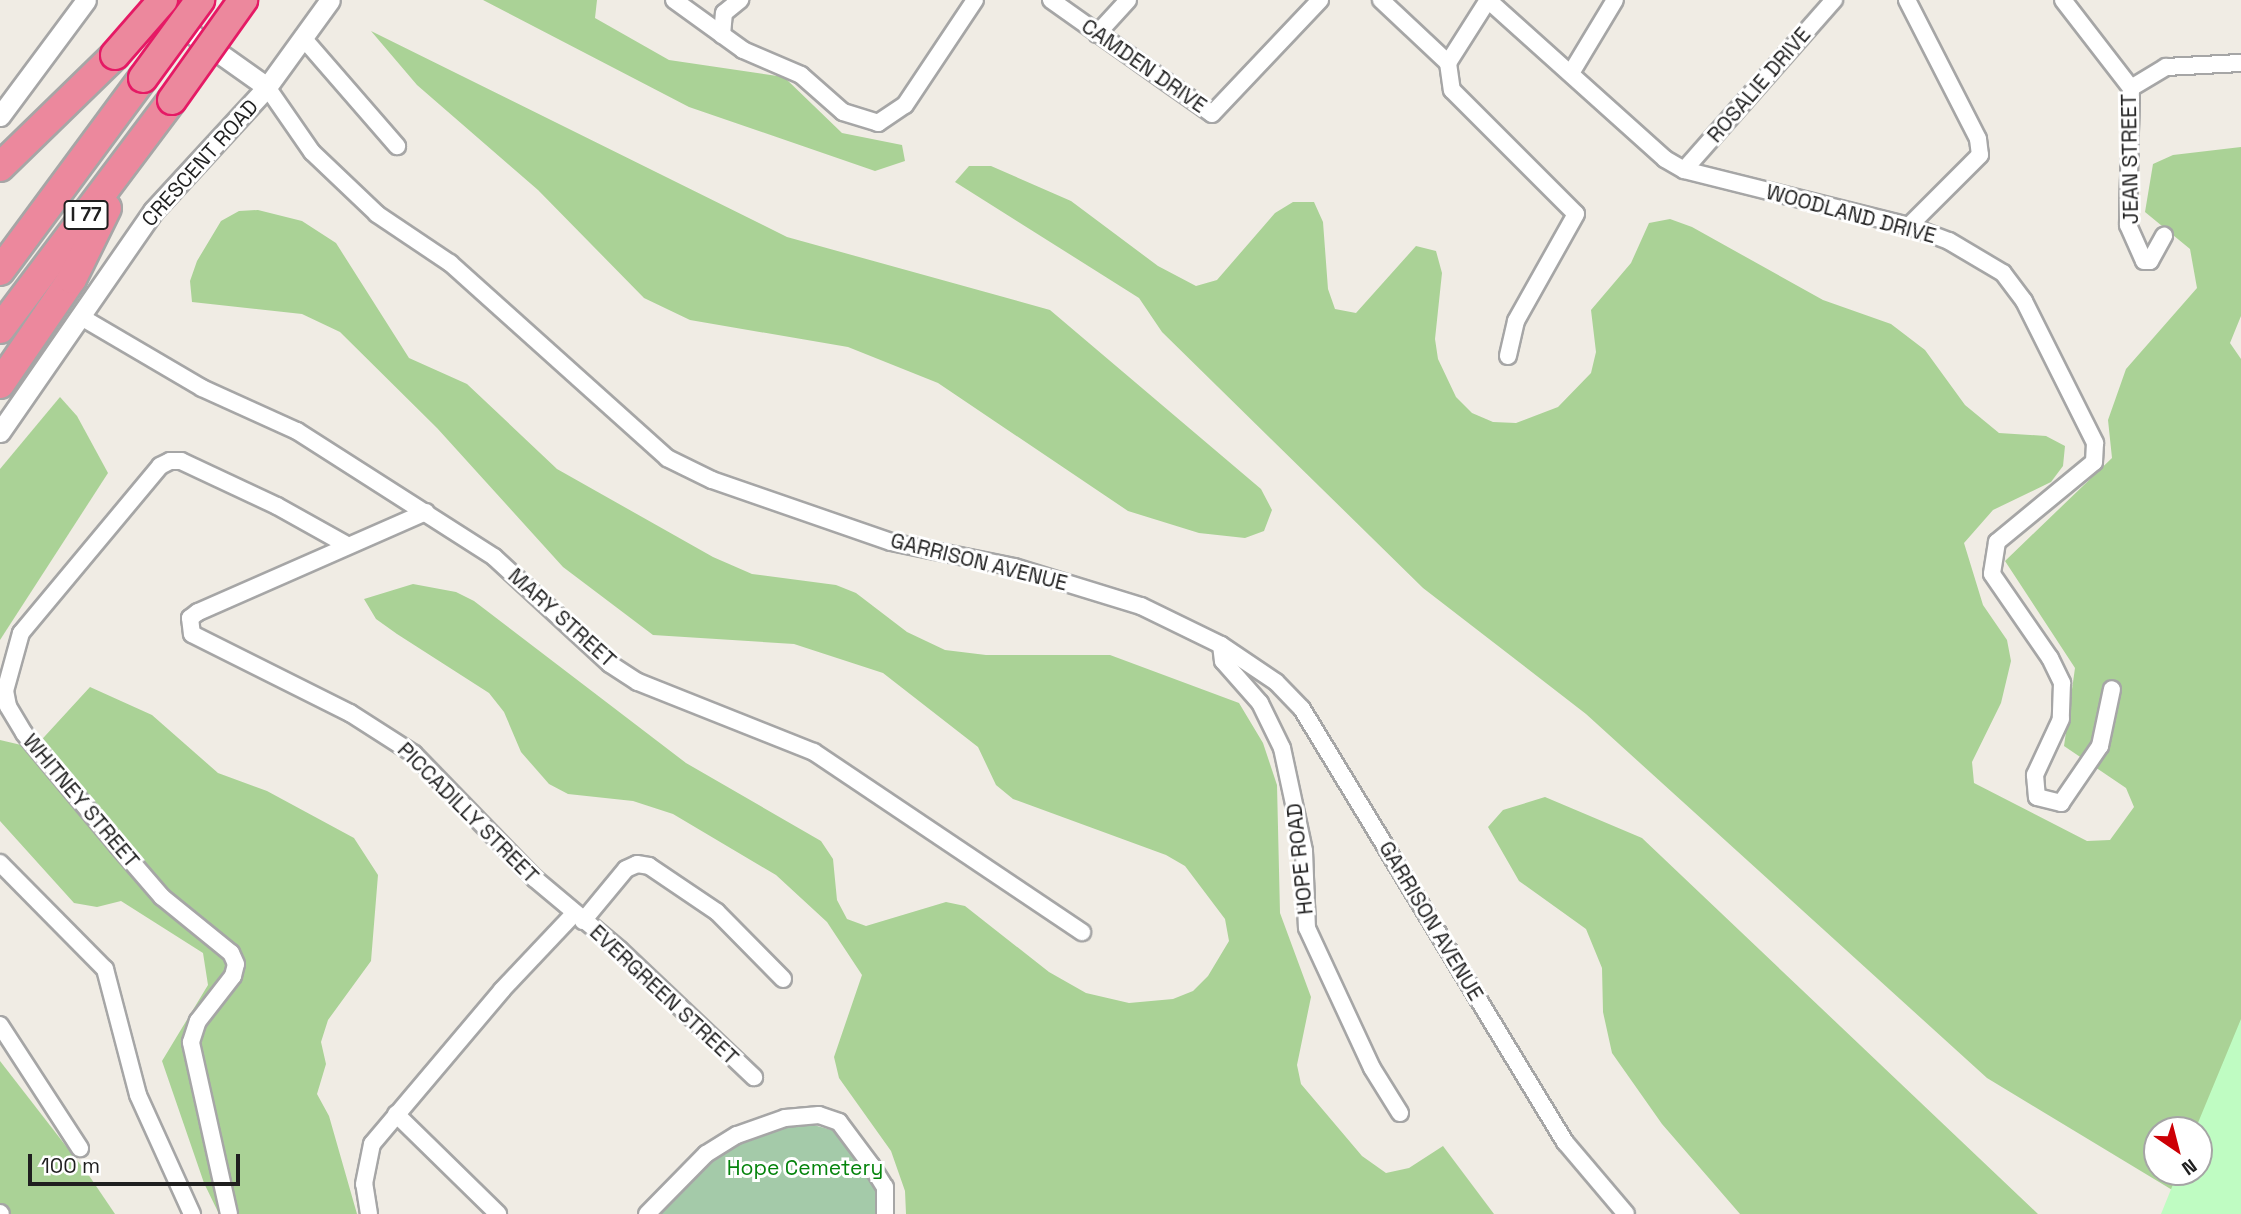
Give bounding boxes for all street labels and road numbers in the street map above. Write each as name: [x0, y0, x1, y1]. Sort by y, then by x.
street label: CAMDEN DRIVE: [1077, 14, 1211, 118]
street label: ROSALIE DRIVE: [1702, 22, 1816, 148]
street label: JEAN STREET: [2116, 93, 2144, 225]
street label: CRESCENT ROAD: [136, 94, 264, 232]
street label: WOODLAND DRIVE: [1763, 179, 1939, 249]
road number: I 77: [63, 200, 109, 230]
street label: GARRISON AVENUE: [888, 528, 1070, 596]
street label: MARY STREET: [503, 563, 621, 673]
street label: WHITNEY STREET: [18, 729, 144, 873]
street label: PICCADILLY STREET: [392, 737, 544, 889]
street label: HOPE ROAD: [1282, 802, 1318, 916]
street label: GARRISON AVENUE: [1373, 837, 1489, 1005]
street label: EVERGREEN STREET: [585, 920, 743, 1070]

